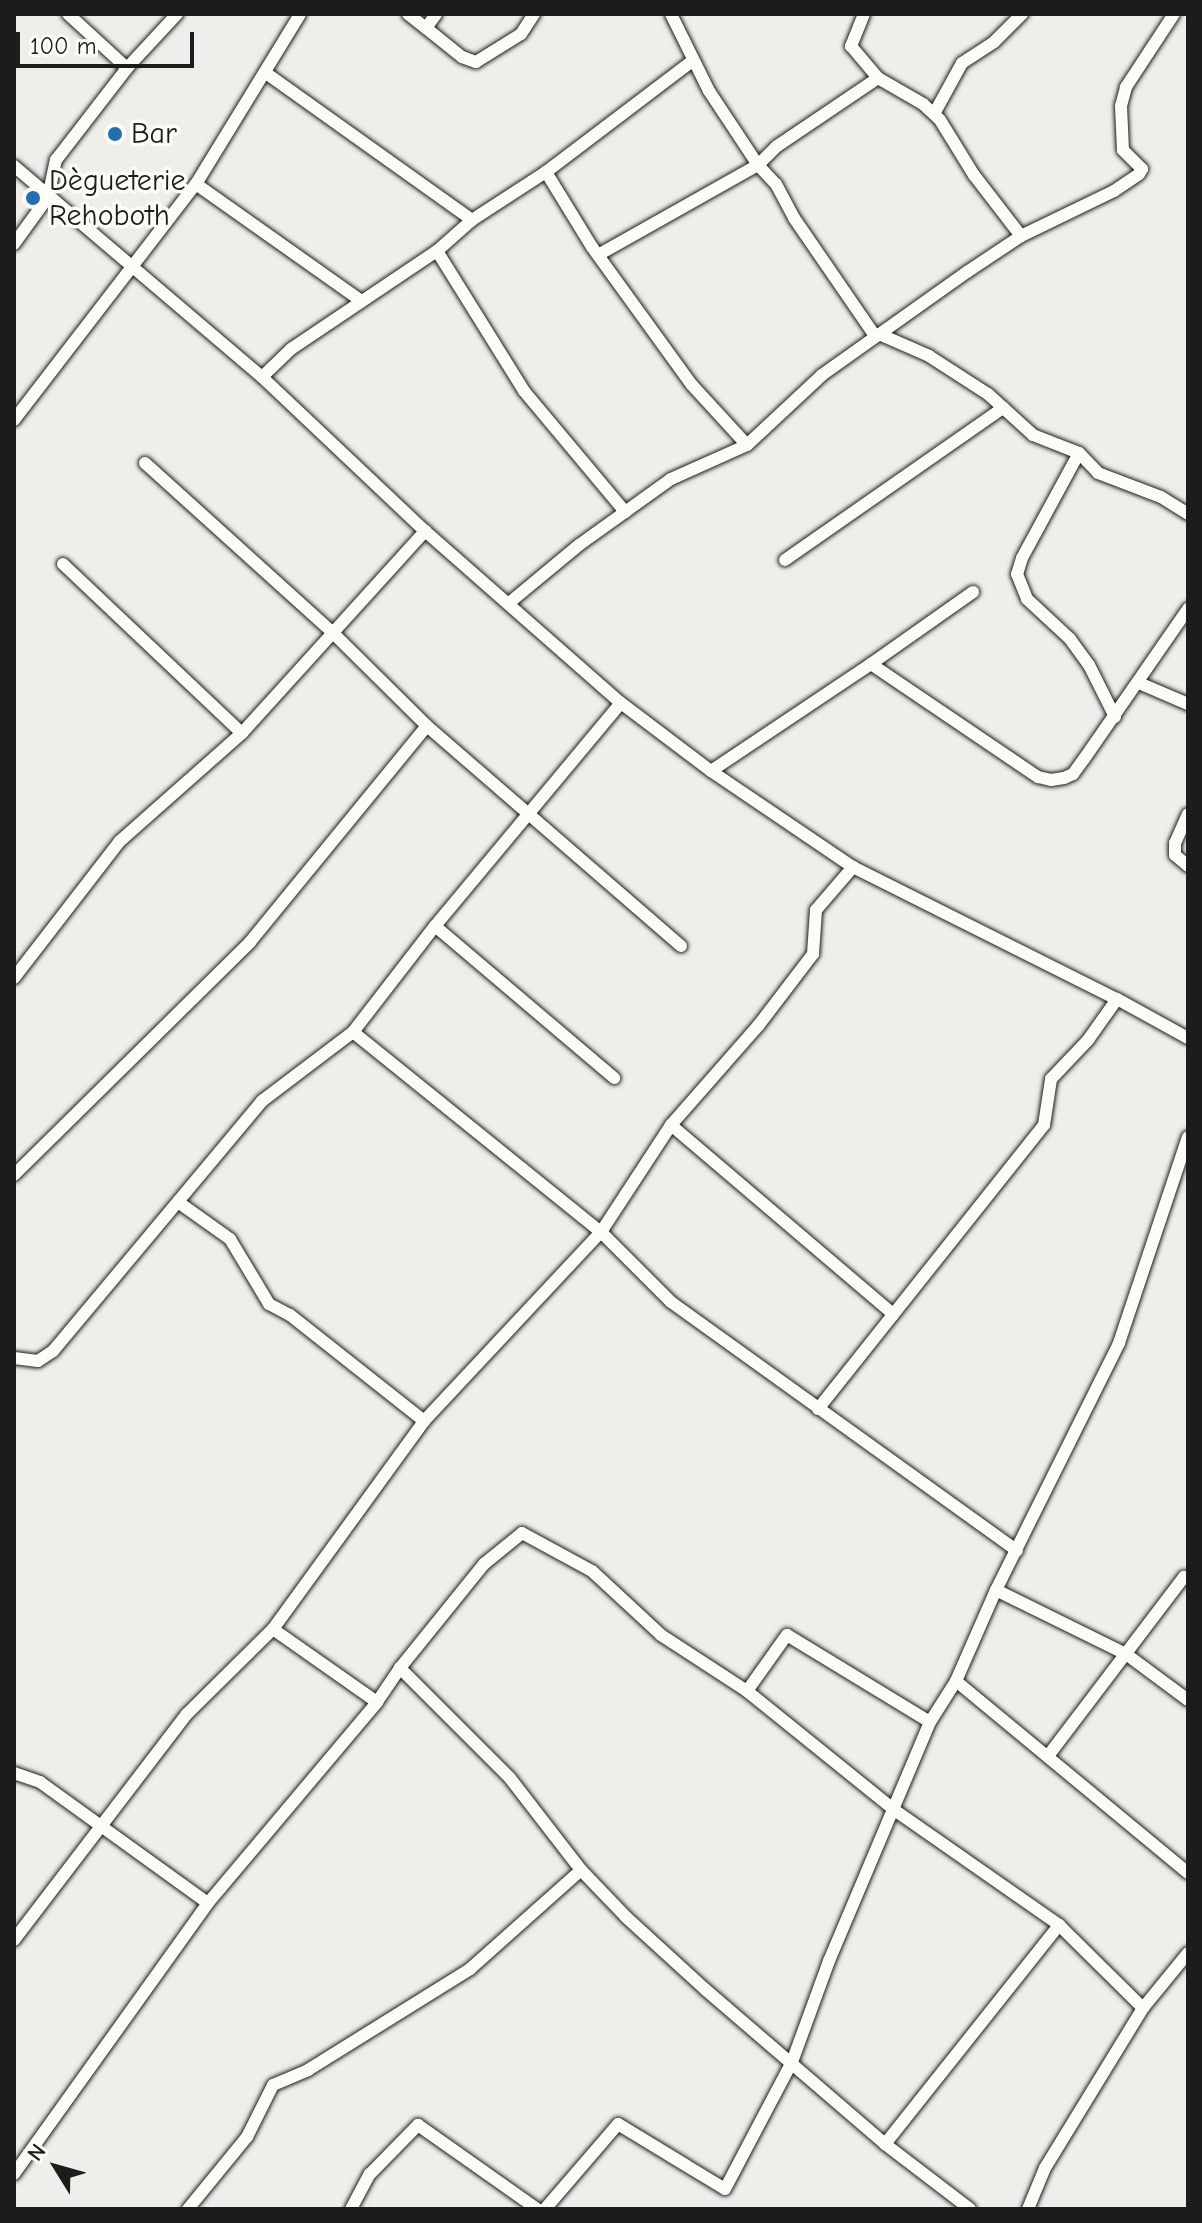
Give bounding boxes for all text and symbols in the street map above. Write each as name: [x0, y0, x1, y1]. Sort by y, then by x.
scale bar: [20, 16, 198, 66]
text: 100 m: [30, 32, 97, 60]
place label: Bar: [131, 116, 177, 152]
marker: Bar: [106, 125, 124, 143]
place label: Dègueterie Rehoboth: [49, 163, 186, 234]
marker: Dègueterie Rehoboth: [24, 189, 42, 207]
north arrow: [16, 2127, 96, 2207]
text: N: [22, 2139, 52, 2166]

